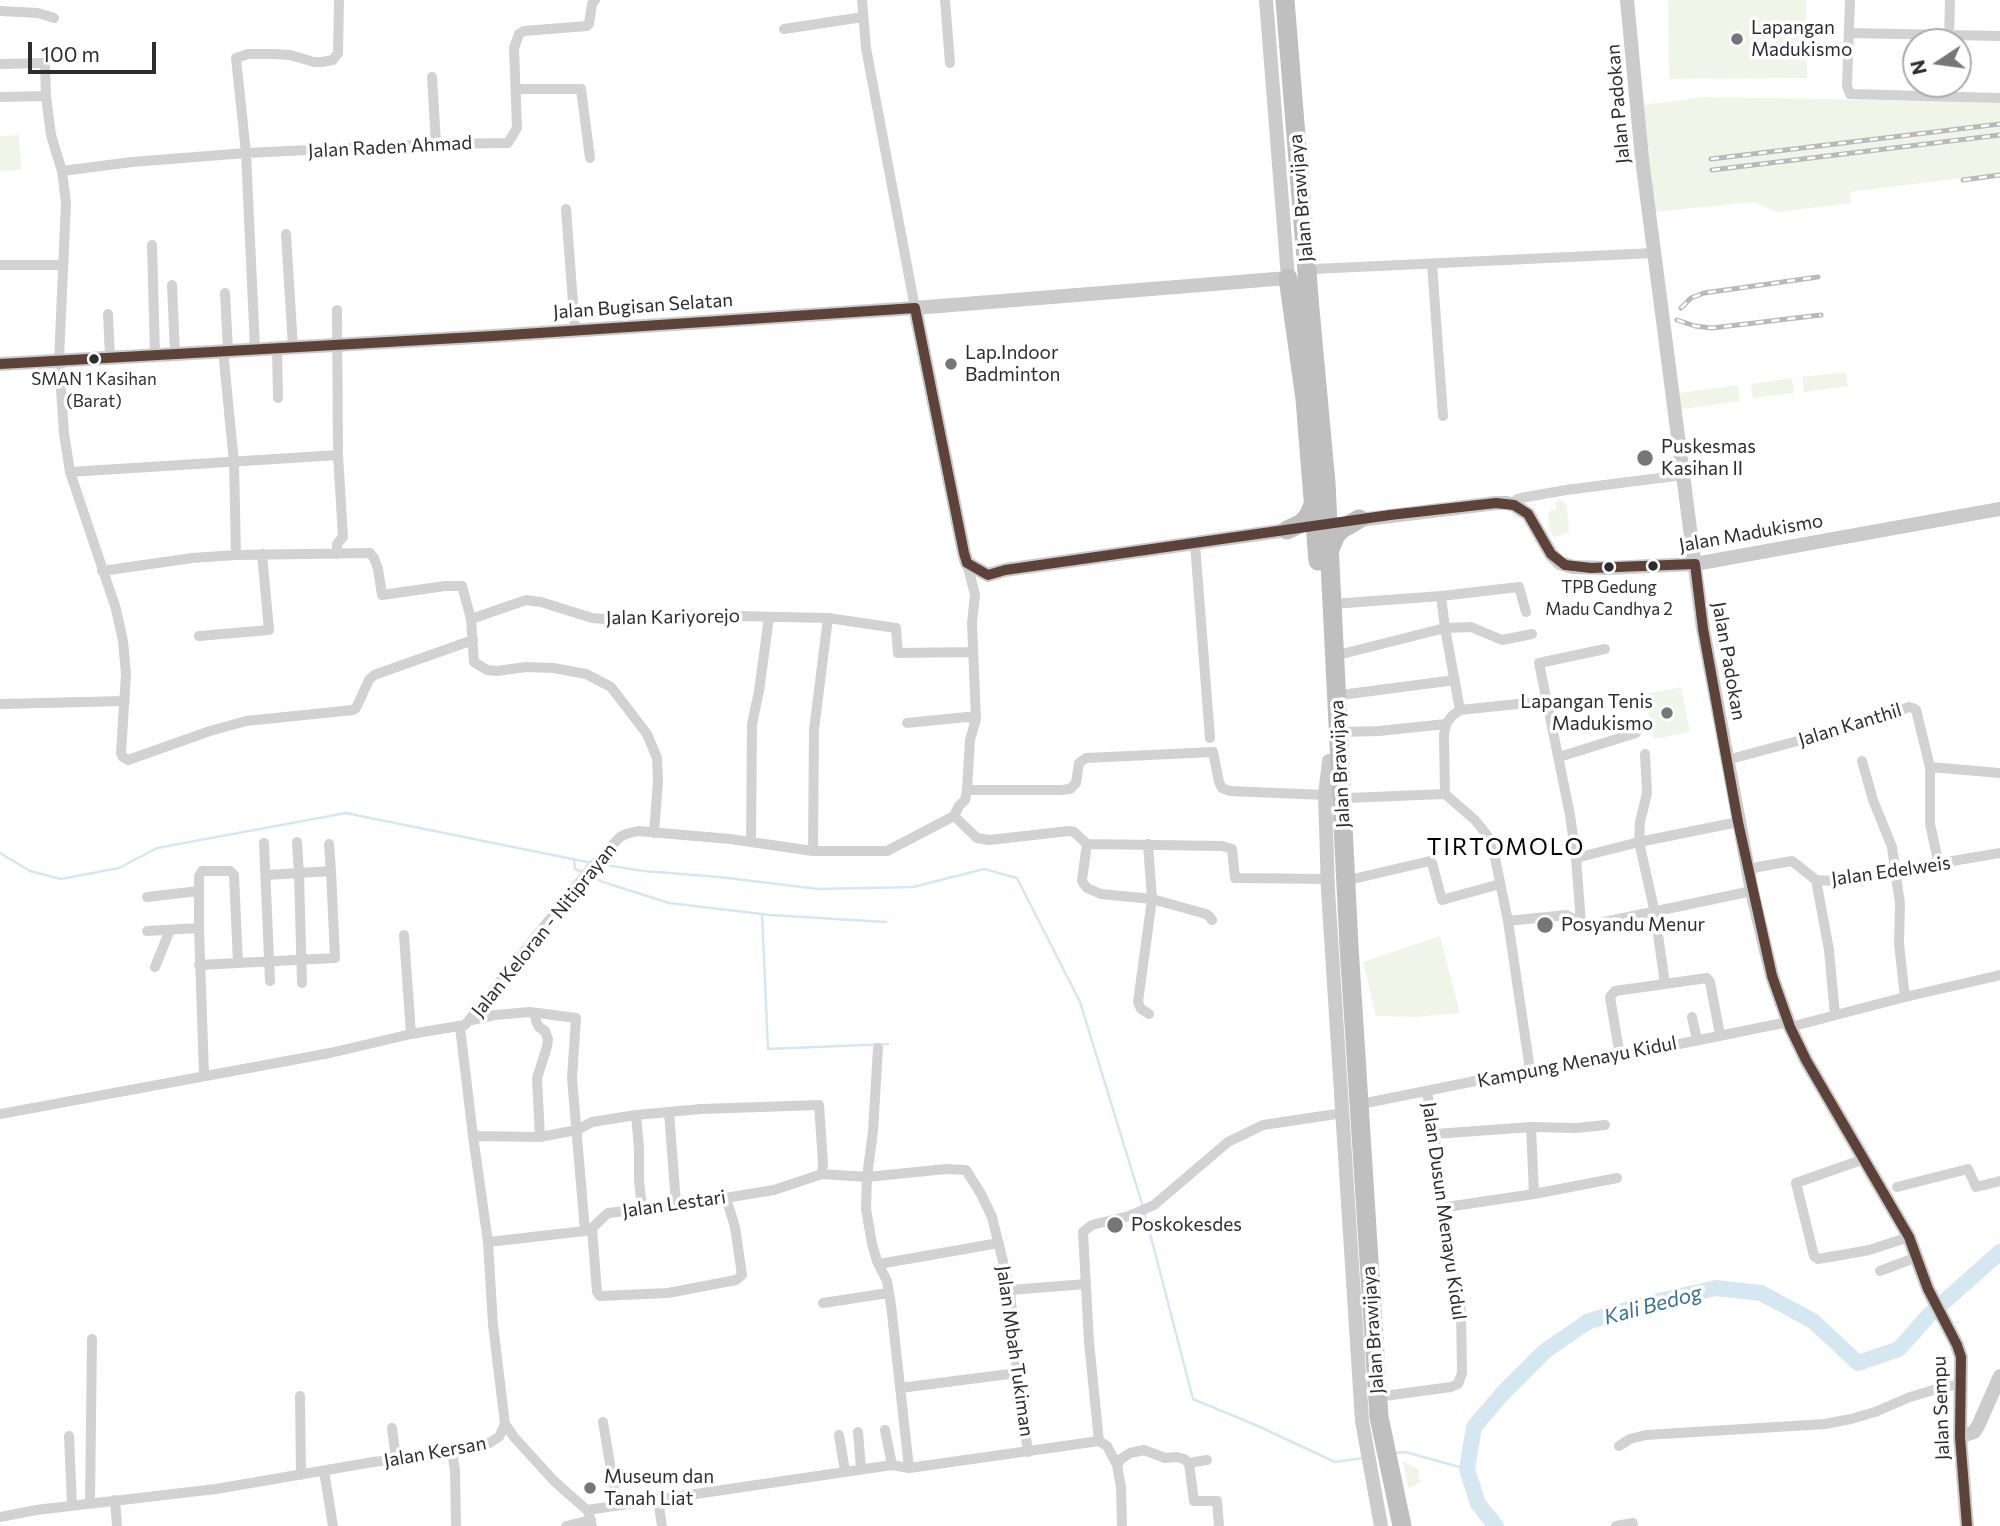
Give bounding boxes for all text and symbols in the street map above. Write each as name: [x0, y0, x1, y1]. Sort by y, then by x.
place label: Lapangan Madukismo: [1751, 17, 1852, 61]
scale bar: [32, 28, 159, 72]
north arrow: [1902, 28, 1972, 98]
marker: Lapangan Madukismo: [1729, 31, 1745, 47]
text: 100 m: [41, 41, 100, 66]
street label: Jalan Padokan: [1601, 43, 1635, 165]
text: N: [1905, 58, 1931, 77]
street label: Jalan Raden Ahmad: [307, 131, 473, 163]
street label: Jalan Brawijaya: [1284, 133, 1318, 263]
street label: Jalan Bugisan Selatan: [552, 288, 734, 324]
place label: Lap.Indoor Badminton: [965, 342, 1060, 386]
marker: SMAN 1 Kasihan (Barat): [87, 352, 101, 366]
marker: Lap.Indoor Badminton: [943, 356, 959, 372]
place label: SMAN 1 Kasihan (Barat): [31, 369, 157, 409]
place label: Puskesmas Kasihan II: [1661, 436, 1756, 480]
marker: Puskesmas Kasihan II: [1635, 448, 1655, 468]
street label: Jalan Madukismo: [1677, 509, 1825, 557]
unlabelled marker: [1646, 559, 1660, 573]
marker: TPB Gedung Madu Candhya 2: [1602, 560, 1616, 574]
place label: TPB Gedung Madu Candhya 2: [1545, 577, 1673, 617]
street label: Jalan Padokan: [1707, 600, 1751, 722]
street label: Jalan Kariyorejo: [606, 604, 740, 630]
place label: Lapangan Tenis Madukismo: [1520, 691, 1653, 735]
street label: Jalan Kanthil: [1796, 698, 1904, 752]
street label: Jalan Brawijaya: [1325, 699, 1355, 829]
marker: Lapangan Tenis Madukismo: [1659, 705, 1675, 721]
district label: TIRTOMOLO: [1428, 833, 1584, 861]
street label: Jalan Keloran - Nitiprayan: [467, 838, 621, 1022]
street label: Jalan Edelweis: [1830, 851, 1952, 891]
place label: Posyandu Menur: [1561, 914, 1705, 936]
marker: Posyandu Menur: [1535, 915, 1555, 935]
street label: Kampung Menayu Kidul: [1475, 1031, 1679, 1093]
street label: Jalan Dusun Menayu Kidul: [1417, 1100, 1471, 1322]
street label: Jalan Lestari: [621, 1185, 727, 1223]
place label: Poskokesdes: [1131, 1214, 1242, 1236]
marker: Poskokesdes: [1105, 1215, 1125, 1235]
street label: Jalan Mbah Tukiman: [992, 1264, 1038, 1438]
street label: Jalan Brawijaya: [1357, 1265, 1389, 1395]
water label: Kali Bedog: [1601, 1280, 1705, 1330]
street label: Jalan Sempu: [1928, 1355, 1954, 1461]
street label: Jalan Kersan: [382, 1432, 488, 1472]
place label: Museum dan Tanah Liat: [604, 1466, 714, 1510]
marker: Museum dan Tanah Liat: [582, 1480, 598, 1496]

